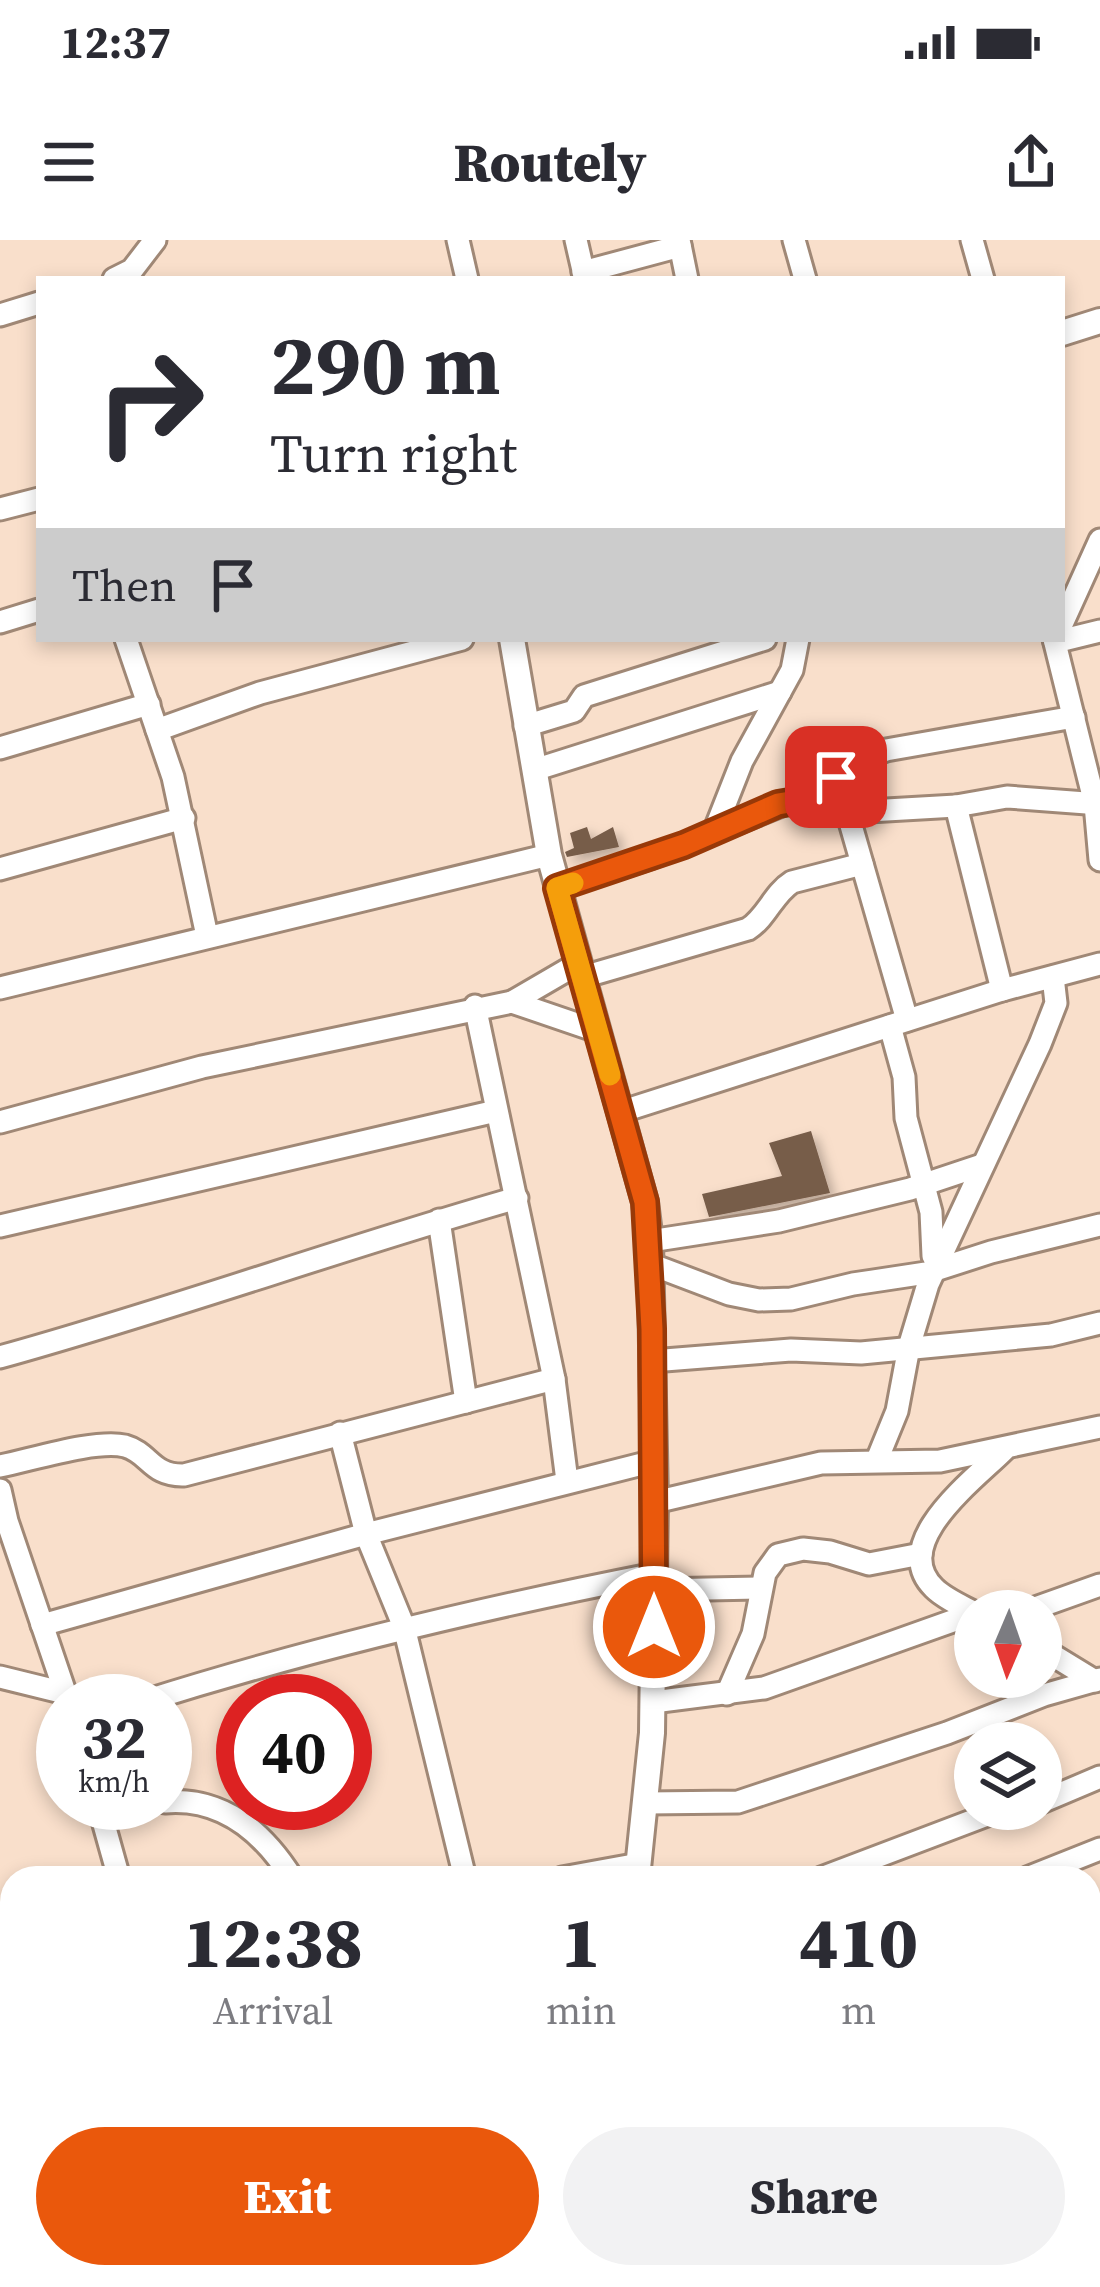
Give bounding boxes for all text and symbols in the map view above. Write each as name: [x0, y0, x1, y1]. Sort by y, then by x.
text: 12:37: [60, 11, 171, 73]
text: Routely: [454, 125, 646, 199]
icon: menu: [36, 129, 102, 195]
icon: share: [998, 129, 1064, 195]
text: 290 m: [270, 307, 501, 422]
icon: right: [72, 324, 228, 480]
text: Turn right: [270, 416, 517, 490]
icon: arrive: [200, 552, 266, 618]
text: Then: [72, 554, 176, 616]
pin: [785, 726, 887, 828]
icon: arrive: [803, 744, 869, 810]
position arrow: [591, 1564, 717, 1690]
north arrow: [954, 1590, 1062, 1698]
map controls: [954, 1590, 1062, 1830]
speed limit sign: 40: [216, 1674, 372, 1830]
text: 32: [81, 1696, 147, 1778]
button: layers: [954, 1722, 1062, 1830]
text: km/h: [78, 1761, 150, 1802]
text: 12:38: [183, 1892, 363, 1991]
text: 1: [561, 1892, 601, 1991]
text: 410: [799, 1892, 918, 1991]
text: Arrival: [213, 1984, 333, 2037]
text: min: [546, 1984, 616, 2037]
text: m: [841, 1984, 876, 2037]
button: Exit: [36, 2127, 539, 2265]
button: Share: [563, 2127, 1065, 2265]

